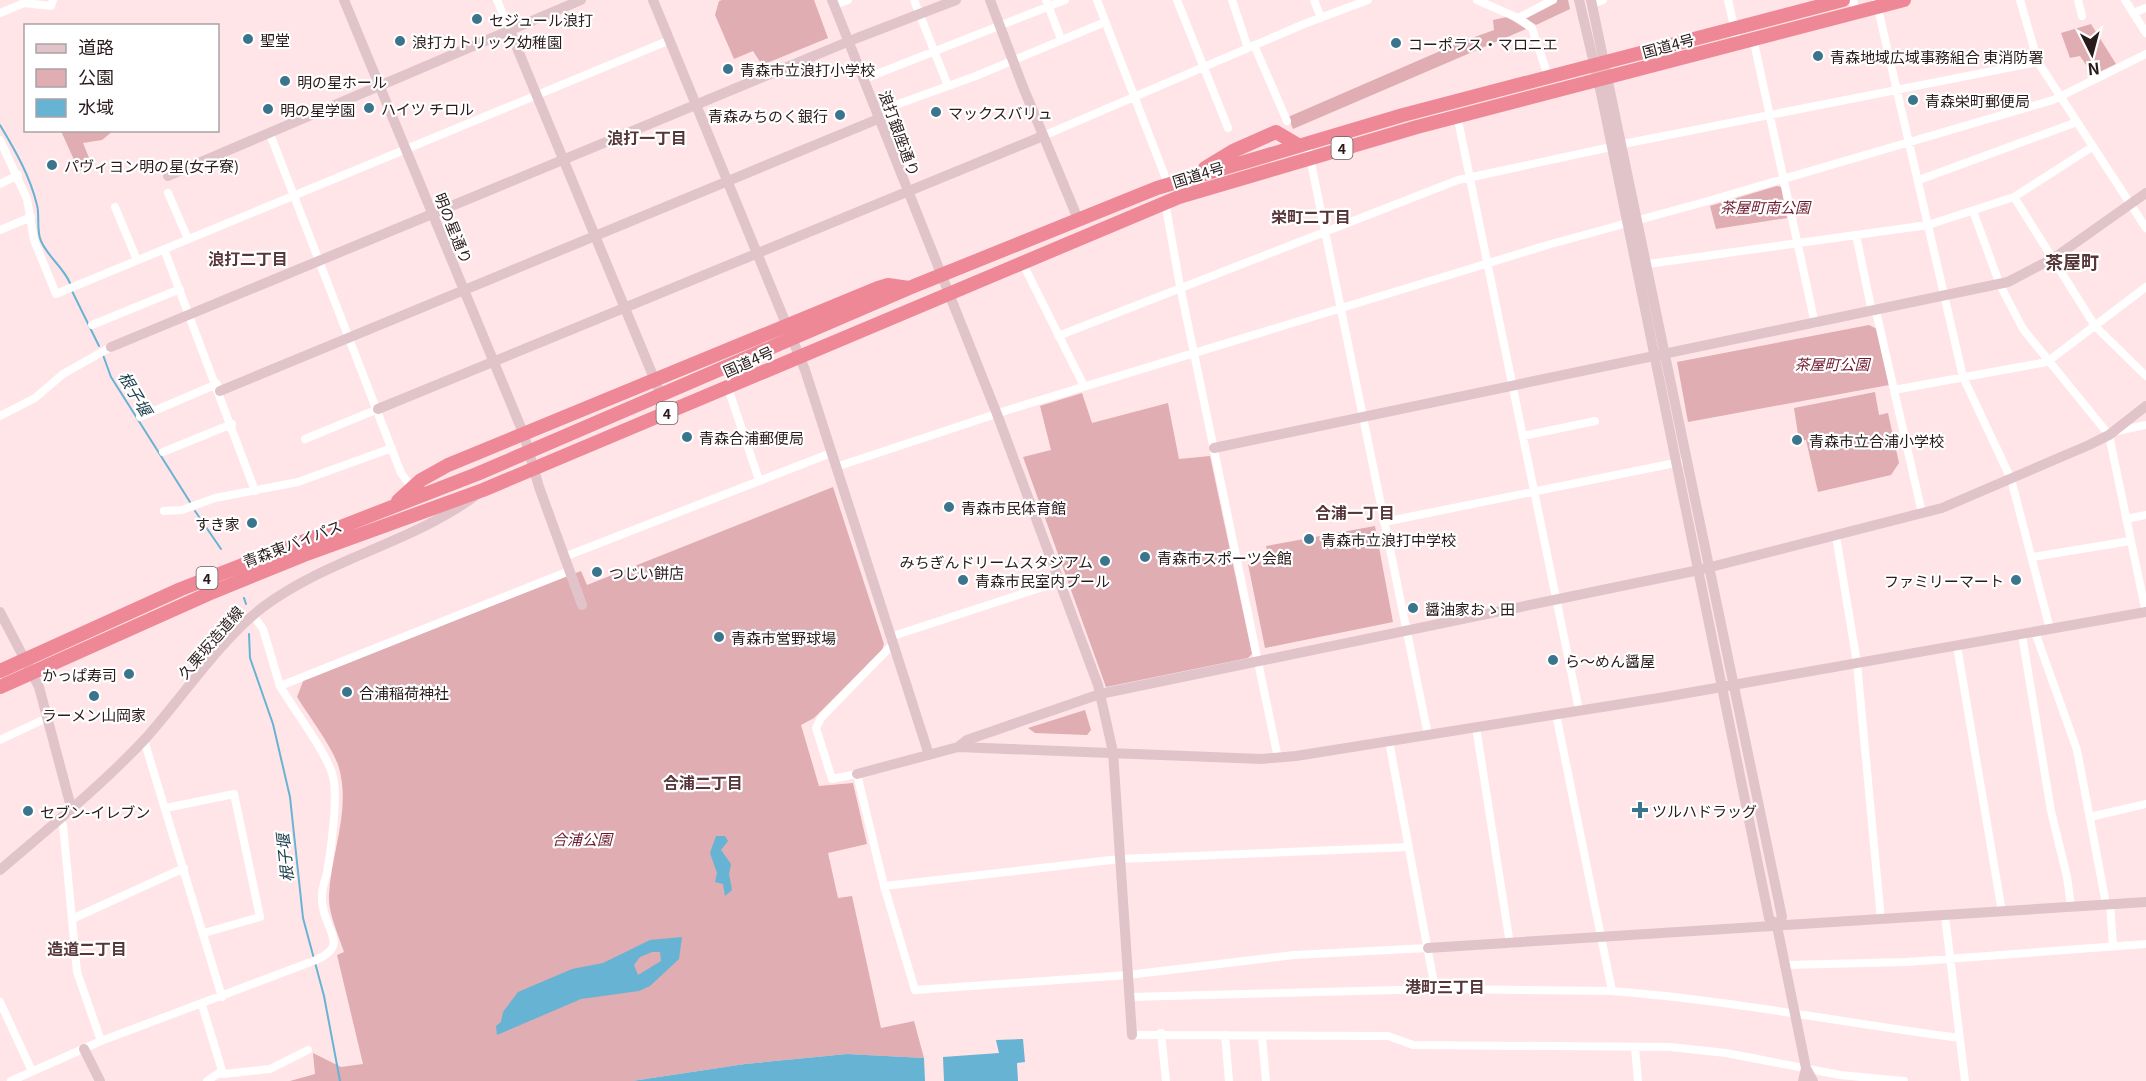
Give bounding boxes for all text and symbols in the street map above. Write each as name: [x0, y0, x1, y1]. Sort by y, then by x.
place label: セジュール浪打: [489, 9, 593, 30]
marker: セジュール浪打: [470, 12, 484, 26]
legend: [24, 24, 219, 132]
north arrow: [2062, 24, 2122, 84]
street label: 国道4号: [1640, 28, 1696, 62]
place label: 聖堂: [260, 29, 290, 50]
place label: 浪打カトリック幼稚園: [412, 31, 562, 52]
marker: 聖堂: [241, 32, 255, 46]
text: 道路: [78, 33, 114, 59]
place label: コーポラス・マロニエ: [1408, 33, 1558, 54]
marker: 浪打カトリック幼稚園: [393, 34, 407, 48]
marker: コーポラス・マロニエ: [1389, 36, 1403, 50]
place label: 青森地域広域事務組合 東消防署: [1830, 46, 2043, 67]
marker: 青森地域広域事務組合 東消防署: [1811, 49, 1825, 63]
text: N: [2086, 57, 2101, 82]
place label: 青森市立浪打小学校: [740, 59, 875, 80]
marker: 青森市立浪打小学校: [721, 62, 735, 76]
text: 公園: [78, 63, 114, 89]
place label: 明の星ホール: [297, 71, 387, 92]
marker: 明の星ホール: [278, 74, 292, 88]
street label: 浪打銀座通り: [875, 87, 925, 179]
place label: 青森栄町郵便局: [1925, 90, 2030, 111]
text: 水域: [78, 93, 114, 119]
marker: 青森栄町郵便局: [1906, 93, 1920, 107]
place label: ハイツ チロル: [381, 98, 474, 119]
place label: 明の星学園: [280, 99, 355, 120]
marker: ハイツ チロル: [362, 101, 376, 115]
marker: 明の星学園: [261, 102, 275, 116]
place label: マックスバリュ: [948, 102, 1053, 123]
place label: 青森みちのく銀行: [708, 105, 828, 126]
marker: マックスバリュ: [929, 105, 943, 119]
marker: 青森みちのく銀行: [833, 108, 847, 122]
district label: 浪打一丁目: [607, 125, 687, 149]
road number: 4: [1332, 137, 1352, 159]
place label: パヴィヨン明の星(女子寮): [64, 155, 239, 176]
street label: 国道4号: [1169, 156, 1227, 192]
marker: パヴィヨン明の星(女子寮): [45, 158, 59, 172]
street label: 明の星通り: [430, 189, 478, 267]
park label: 茶屋町南公園: [1720, 196, 1812, 217]
district label: 栄町二丁目: [1271, 204, 1351, 228]
district label: 浪打二丁目: [208, 246, 288, 270]
district label: 茶屋町: [2045, 248, 2099, 274]
street label: 国道4号: [719, 341, 777, 381]
park label: 茶屋町公園: [1794, 353, 1871, 374]
water label: 根子堰: [113, 366, 160, 422]
road number: 4: [656, 402, 678, 424]
place label: 青森合浦郵便局: [699, 427, 804, 448]
marker: 青森合浦郵便局: [680, 430, 694, 444]
place label: 青森市立合浦小学校: [1809, 430, 1944, 451]
marker: 青森市立合浦小学校: [1790, 433, 1804, 447]
place label: 青森市民体育館: [961, 497, 1066, 518]
marker: 青森市民体育館: [942, 500, 956, 514]
district label: 合浦一丁目: [1315, 500, 1395, 524]
place label: すき家: [195, 513, 240, 534]
street label: 青森東バイパス: [239, 514, 345, 572]
marker: すき家: [245, 516, 259, 530]
place label: 青森市立浪打中学校: [1321, 529, 1456, 550]
marker: 青森市立浪打中学校: [1302, 532, 1316, 546]
place label: 青森市スポーツ会館: [1157, 547, 1292, 568]
marker: 青森市スポーツ会館: [1138, 550, 1152, 564]
place label: みちぎんドリームスタジアム: [899, 551, 1093, 572]
marker: みちぎんドリームスタジアム: [1098, 554, 1112, 568]
place label: つじい餅店: [609, 562, 684, 583]
marker: つじい餅店: [590, 565, 604, 579]
road number: 4: [196, 567, 218, 589]
place label: 青森市民室内プール: [975, 570, 1110, 591]
place label: ファミリーマート: [1884, 570, 2004, 591]
marker: 青森市民室内プール: [956, 573, 970, 587]
marker: ファミリーマート: [2009, 573, 2023, 587]
place label: 醤油家おゝ田: [1425, 598, 1515, 619]
street label: 久栗坂造道線: [173, 601, 247, 683]
marker: 醤油家おゝ田: [1406, 601, 1420, 615]
place label: 青森市営野球場: [731, 627, 836, 648]
marker: 青森市営野球場: [712, 630, 726, 644]
place label: ら～めん醤屋: [1565, 650, 1655, 671]
marker: ら～めん醤屋: [1546, 653, 1560, 667]
place label: かっぱ寿司: [42, 664, 117, 685]
marker: かっぱ寿司: [122, 667, 136, 681]
place label: 合浦稲荷神社: [359, 682, 449, 703]
marker: 合浦稲荷神社: [340, 685, 354, 699]
marker: ラーメン山岡家: [87, 689, 101, 703]
place label: ラーメン山岡家: [42, 704, 146, 725]
district label: 合浦二丁目: [663, 770, 743, 794]
place label: ツルハドラッグ: [1652, 800, 1757, 821]
place label: セブン-イレブン: [40, 801, 150, 822]
marker: ツルハドラッグ: [1633, 803, 1647, 817]
marker: セブン-イレブン: [21, 804, 35, 818]
park label: 合浦公園: [552, 828, 614, 849]
water label: 根子堰: [269, 830, 298, 883]
district label: 造道二丁目: [47, 936, 127, 960]
district label: 港町三丁目: [1405, 974, 1485, 998]

